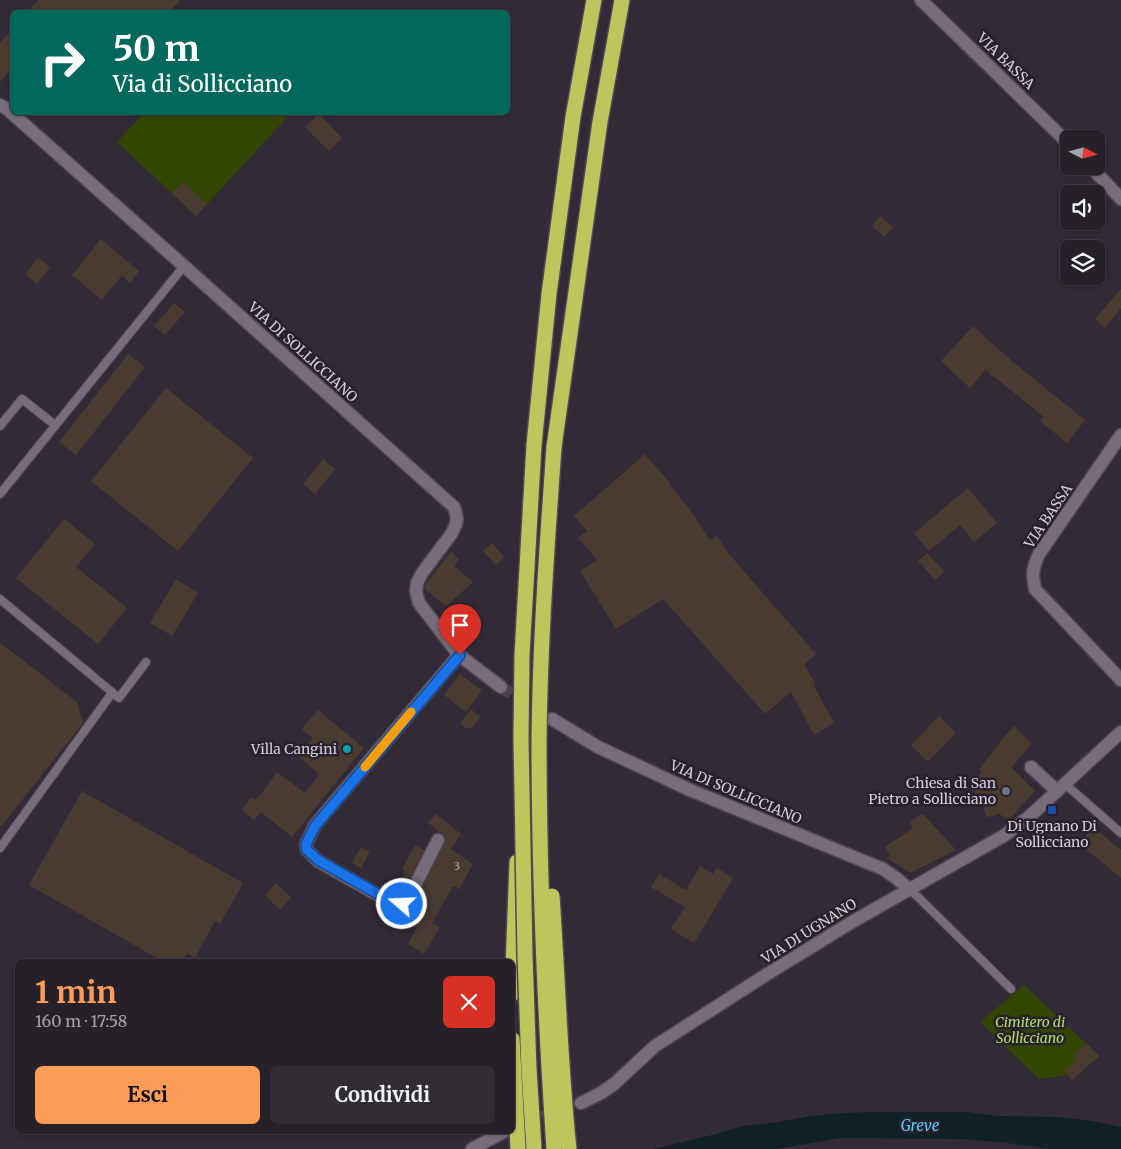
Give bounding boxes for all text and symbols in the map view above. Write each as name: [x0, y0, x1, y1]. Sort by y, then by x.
text: 50 m: [113, 27, 200, 71]
street label: VIA BASSA: [973, 28, 1039, 93]
icon: right: [30, 30, 95, 95]
text: Via di Sollicciano: [113, 70, 292, 98]
north arrow: [1060, 130, 1105, 175]
map controls: [1060, 130, 1105, 285]
button: sound: [1060, 185, 1105, 230]
button: layers: [1060, 240, 1105, 285]
street label: VIA DI SOLLICCIANO: [244, 297, 361, 406]
street label: VIA BASSA: [1019, 480, 1076, 552]
pin: [439, 604, 481, 655]
icon: arrive: [446, 611, 474, 639]
place label: Villa Cangini: [250, 740, 337, 758]
marker: Villa Cangini: [341, 743, 353, 755]
street label: VIA DI SOLLICCIANO: [667, 756, 804, 828]
place label: Chiesa di San Pietro a Sollicciano: [868, 774, 996, 808]
marker: Chiesa di San Pietro a Sollicciano: [1000, 785, 1012, 797]
marker: Di Ugnano Di Sollicciano: [1046, 804, 1058, 816]
place label: Di Ugnano Di Sollicciano: [1007, 817, 1097, 851]
house number: 3: [454, 859, 460, 873]
position arrow: [375, 877, 427, 929]
street label: VIA DI UGNANO: [757, 895, 860, 968]
text: 1 min: [35, 973, 117, 1011]
button: close: [443, 976, 495, 1028]
text: 160 m · 17:58: [35, 1011, 127, 1031]
park label: Cimitero di Sollicciano: [995, 1013, 1065, 1047]
button: Esci: [35, 1066, 260, 1124]
button: Condividi: [270, 1066, 495, 1124]
water label: Greve: [901, 1116, 940, 1135]

